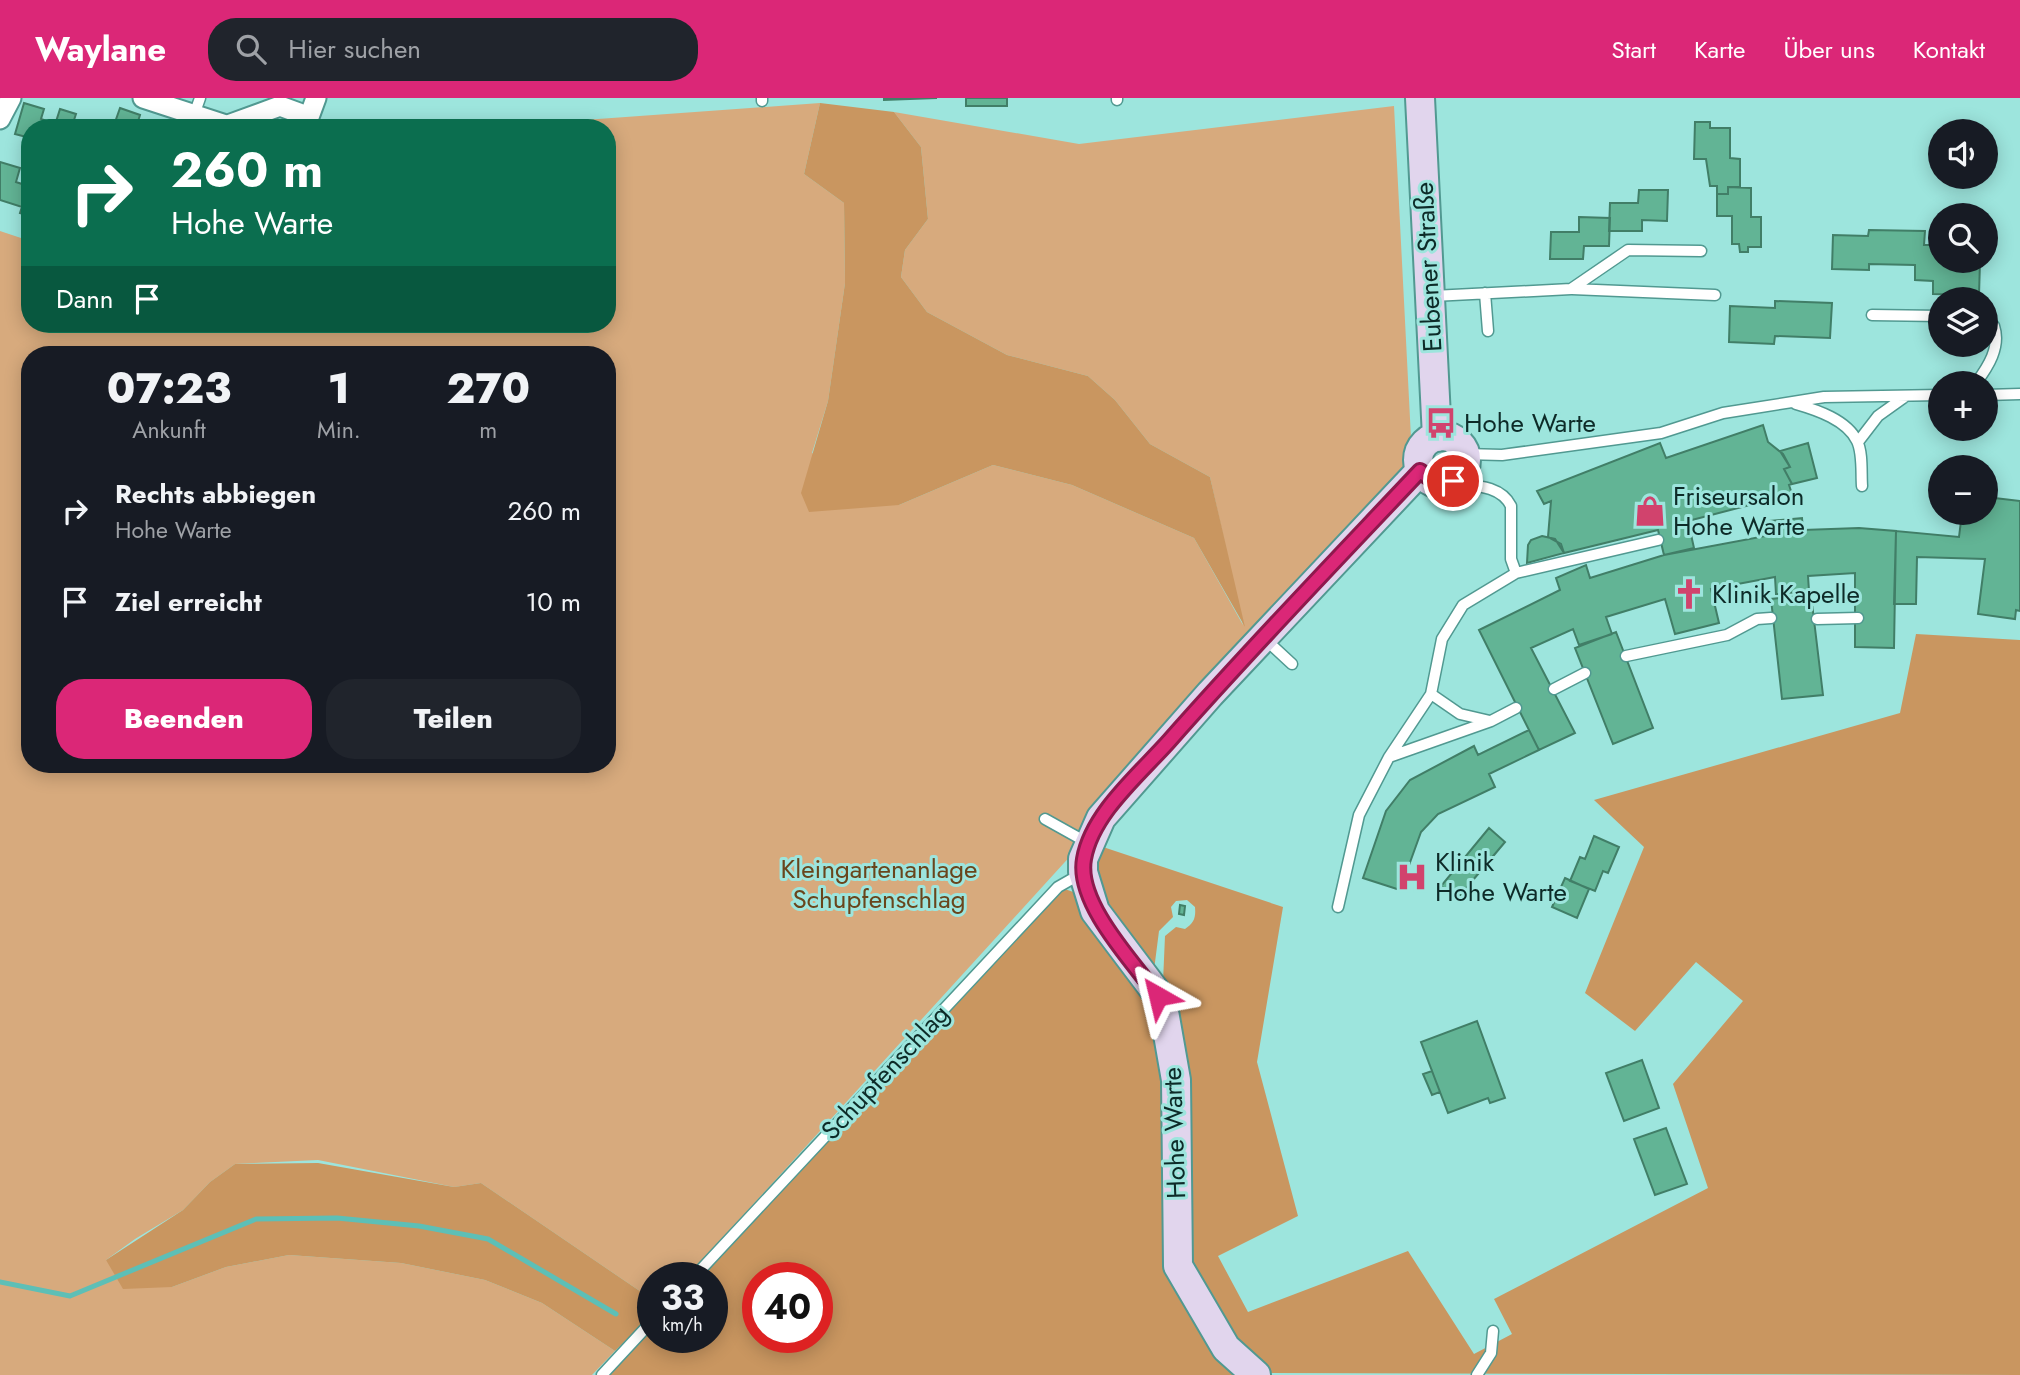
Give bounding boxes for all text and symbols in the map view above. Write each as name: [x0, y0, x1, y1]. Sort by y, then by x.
search box: [208, 18, 698, 81]
text: Waylane: [35, 26, 166, 73]
icon: search: [232, 30, 270, 68]
text: Hier suchen: [288, 30, 421, 68]
text: Start: [1612, 32, 1656, 67]
text: Karte: [1694, 32, 1745, 67]
text: Über uns: [1783, 32, 1875, 67]
text: Kontakt: [1913, 32, 1985, 67]
map controls: [1928, 119, 1998, 525]
button: sound: [1928, 119, 1998, 189]
text: 260 m: [171, 135, 323, 205]
icon: right: [56, 147, 147, 238]
street label: Eubener Straße: [1405, 181, 1451, 353]
text: Hohe Warte: [171, 200, 333, 246]
button: search: [1928, 203, 1998, 273]
text: Dann: [56, 280, 114, 318]
icon: arrive: [128, 280, 166, 318]
button: layers: [1928, 287, 1998, 357]
text: 07:23: [107, 358, 231, 419]
text: 1: [328, 358, 350, 419]
text: 270: [447, 358, 530, 419]
button: +: [1928, 371, 1998, 441]
place label: Hohe Warte: [1464, 404, 1596, 442]
bus stop icon: Hohe Warte: [1424, 406, 1458, 440]
text: Ankunft: [132, 413, 206, 447]
text: Min.: [317, 413, 361, 447]
text: m: [479, 413, 497, 447]
pin: [1423, 451, 1483, 511]
button: −: [1928, 455, 1998, 525]
icon: arrive: [1434, 462, 1472, 500]
text: Rechts abbiegen: [115, 475, 316, 513]
place label: Friseursalon Hohe Warte: [1673, 477, 1805, 545]
icon: right: [56, 492, 94, 530]
text: 260 m: [508, 492, 581, 530]
shop icon: Friseursalon Hohe Warte: [1633, 494, 1667, 528]
text: Hohe Warte: [115, 513, 232, 547]
place label: Klinik Kapelle: [1712, 575, 1860, 613]
church icon: Klinik Kapelle: [1672, 577, 1706, 611]
icon: arrive: [56, 583, 94, 621]
text: Ziel erreicht: [115, 583, 262, 621]
text: 10 m: [526, 583, 581, 621]
button: Beenden: [56, 679, 312, 759]
button: Teilen: [326, 679, 581, 759]
place label: Klinik Hohe Warte: [1435, 843, 1567, 911]
park label: Kleingartenanlage Schupfenschlag: [781, 850, 977, 918]
hospital icon: Klinik Hohe Warte: [1395, 860, 1429, 894]
position arrow: [1121, 959, 1195, 1033]
street label: Schupfenschlag: [812, 996, 958, 1148]
street label: Hohe Warte: [1153, 1066, 1195, 1200]
speed limit sign: 40: [742, 1262, 833, 1353]
text: 33: [661, 1273, 704, 1323]
text: km/h: [662, 1312, 703, 1338]

